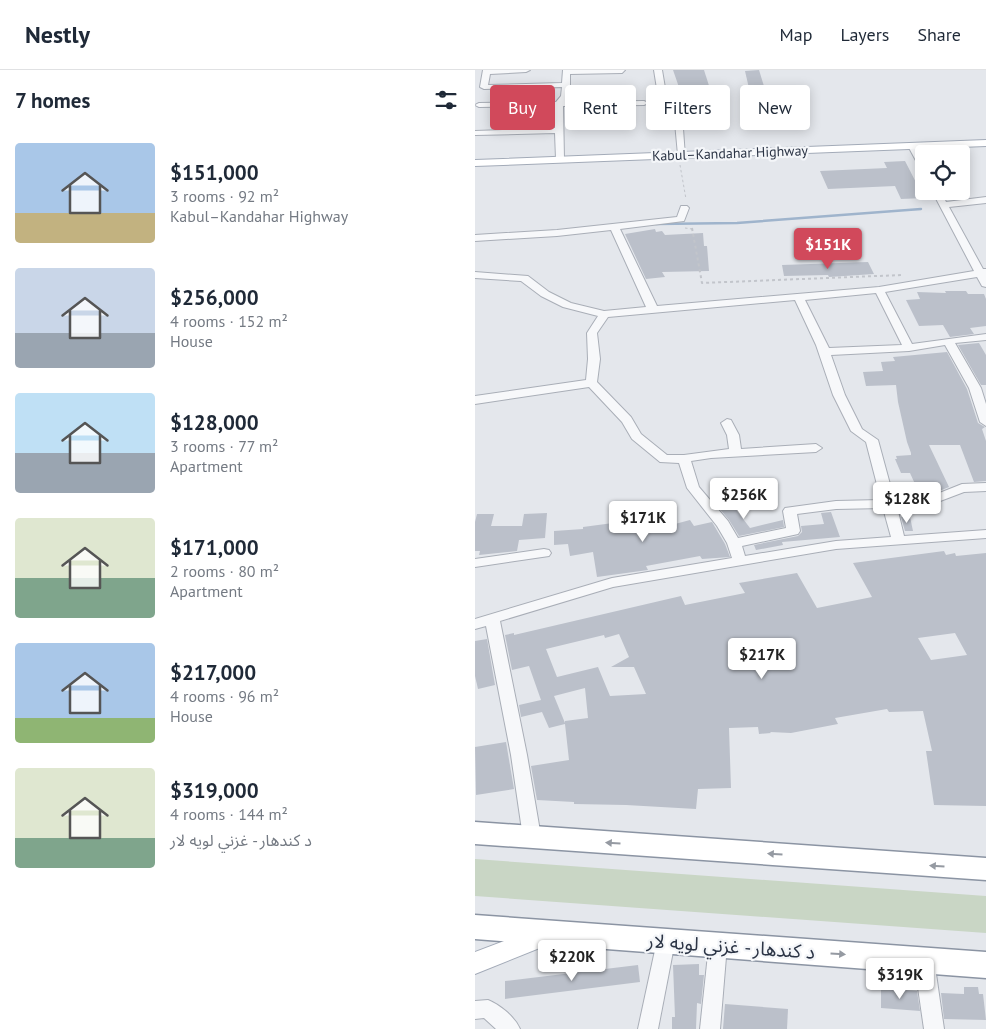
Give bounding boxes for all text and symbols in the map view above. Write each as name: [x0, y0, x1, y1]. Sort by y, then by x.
text: Nestly: [25, 19, 90, 50]
text: Map: [780, 23, 812, 46]
text: Layers: [840, 23, 889, 46]
text: Share: [917, 23, 961, 46]
chip: Buy: [490, 85, 555, 130]
chip: Rent: [565, 85, 636, 130]
chip: Filters: [646, 85, 730, 130]
chip: New: [740, 85, 810, 130]
icon: filters: [432, 86, 460, 114]
text: 7 homes: [15, 87, 90, 114]
street label: Kabul–Kandahar Highway: [652, 141, 809, 165]
map controls: [915, 145, 970, 200]
button: locate: [915, 145, 970, 200]
text: $151,000: [170, 159, 259, 186]
icon: home: [55, 163, 115, 223]
text: 3 rooms · 92 m²: [170, 186, 279, 206]
text: Kabul–Kandahar Highway: [170, 206, 348, 226]
pin: $151K: [793, 228, 863, 270]
text: $151K: [805, 234, 851, 254]
text: $256,000: [170, 284, 259, 311]
icon: home: [55, 288, 115, 348]
text: 4 rooms · 152 m²: [170, 311, 288, 331]
text: House: [170, 331, 213, 351]
text: $128,000: [170, 409, 259, 436]
icon: home: [55, 413, 115, 473]
text: 3 rooms · 77 m²: [170, 436, 278, 456]
text: Apartment: [170, 456, 243, 476]
pin: $256K: [709, 478, 779, 520]
pin: $128K: [872, 482, 942, 524]
text: $256K: [721, 484, 767, 504]
text: $128K: [884, 488, 930, 508]
pin: $171K: [608, 500, 678, 543]
text: $171K: [620, 507, 666, 527]
text: $171,000: [170, 534, 259, 561]
icon: home: [55, 538, 115, 598]
text: 2 rooms · 80 m²: [170, 561, 279, 581]
text: Apartment: [170, 581, 243, 601]
pin: $217K: [727, 638, 797, 680]
text: $217K: [739, 644, 785, 664]
text: $217,000: [170, 659, 256, 686]
icon: home: [55, 663, 115, 723]
text: 4 rooms · 96 m²: [170, 686, 279, 706]
text: House: [170, 706, 213, 726]
text: $319,000: [170, 777, 259, 804]
icon: home: [55, 788, 115, 848]
text: 4 rooms · 144 m²: [170, 804, 288, 824]
text: د کندهار - غزني لويه لار: [170, 830, 312, 850]
one-way arrow: [605, 839, 621, 847]
one-way arrow: [767, 850, 783, 858]
one-way arrow: [929, 861, 945, 869]
street label: د کندهار - غزني لويه لار: [645, 928, 816, 967]
pin: $220K: [537, 940, 607, 982]
text: $220K: [549, 946, 595, 966]
one-way arrow: [830, 950, 846, 958]
pin: $319K: [865, 958, 935, 1000]
text: $319K: [877, 964, 923, 984]

